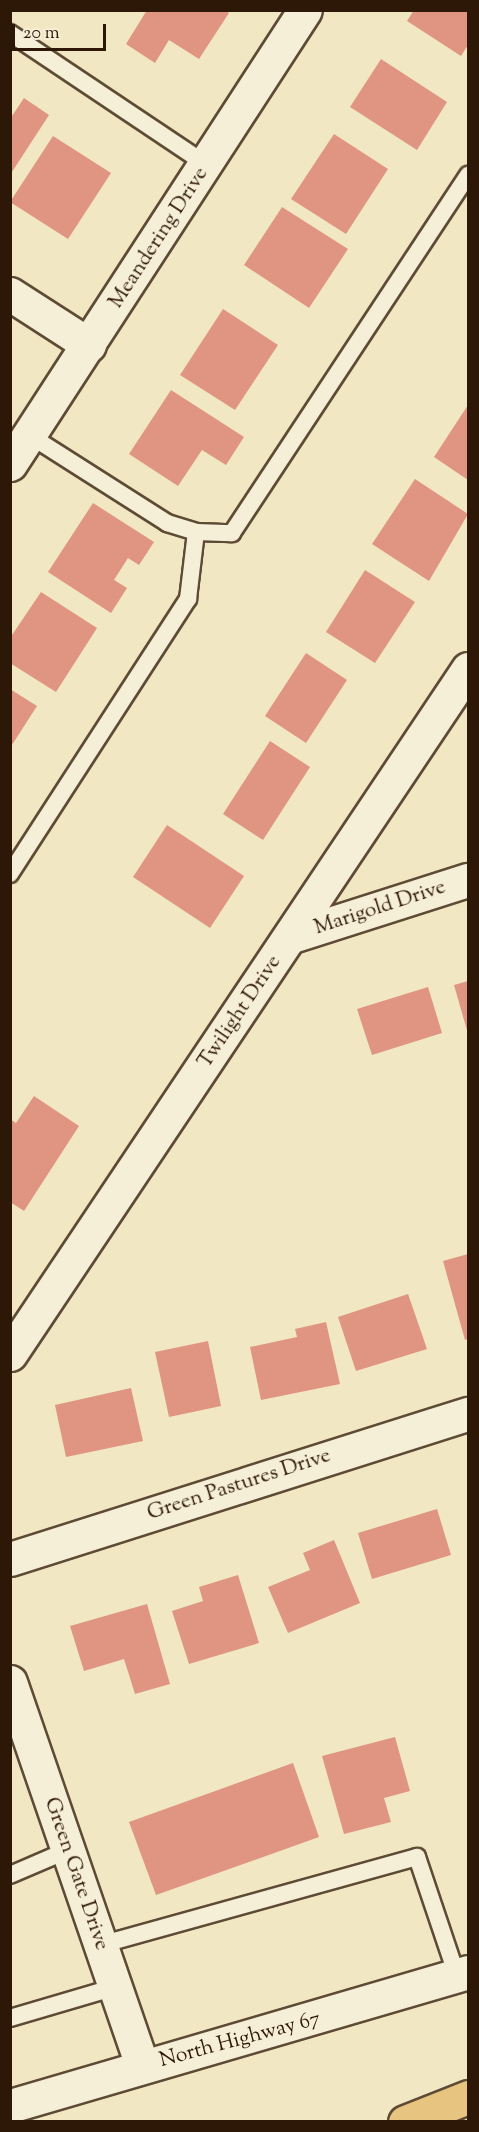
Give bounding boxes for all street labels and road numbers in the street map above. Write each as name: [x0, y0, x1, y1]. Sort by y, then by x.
street label: Meandering Drive: [104, 163, 214, 313]
street label: Marigold Drive: [311, 875, 449, 941]
street label: Twilight Drive: [193, 951, 287, 1073]
street label: Green Pastures Drive: [144, 1443, 334, 1527]
street label: Green Gate Drive: [38, 1794, 114, 1954]
street label: North Highway 67: [157, 2006, 323, 2074]

